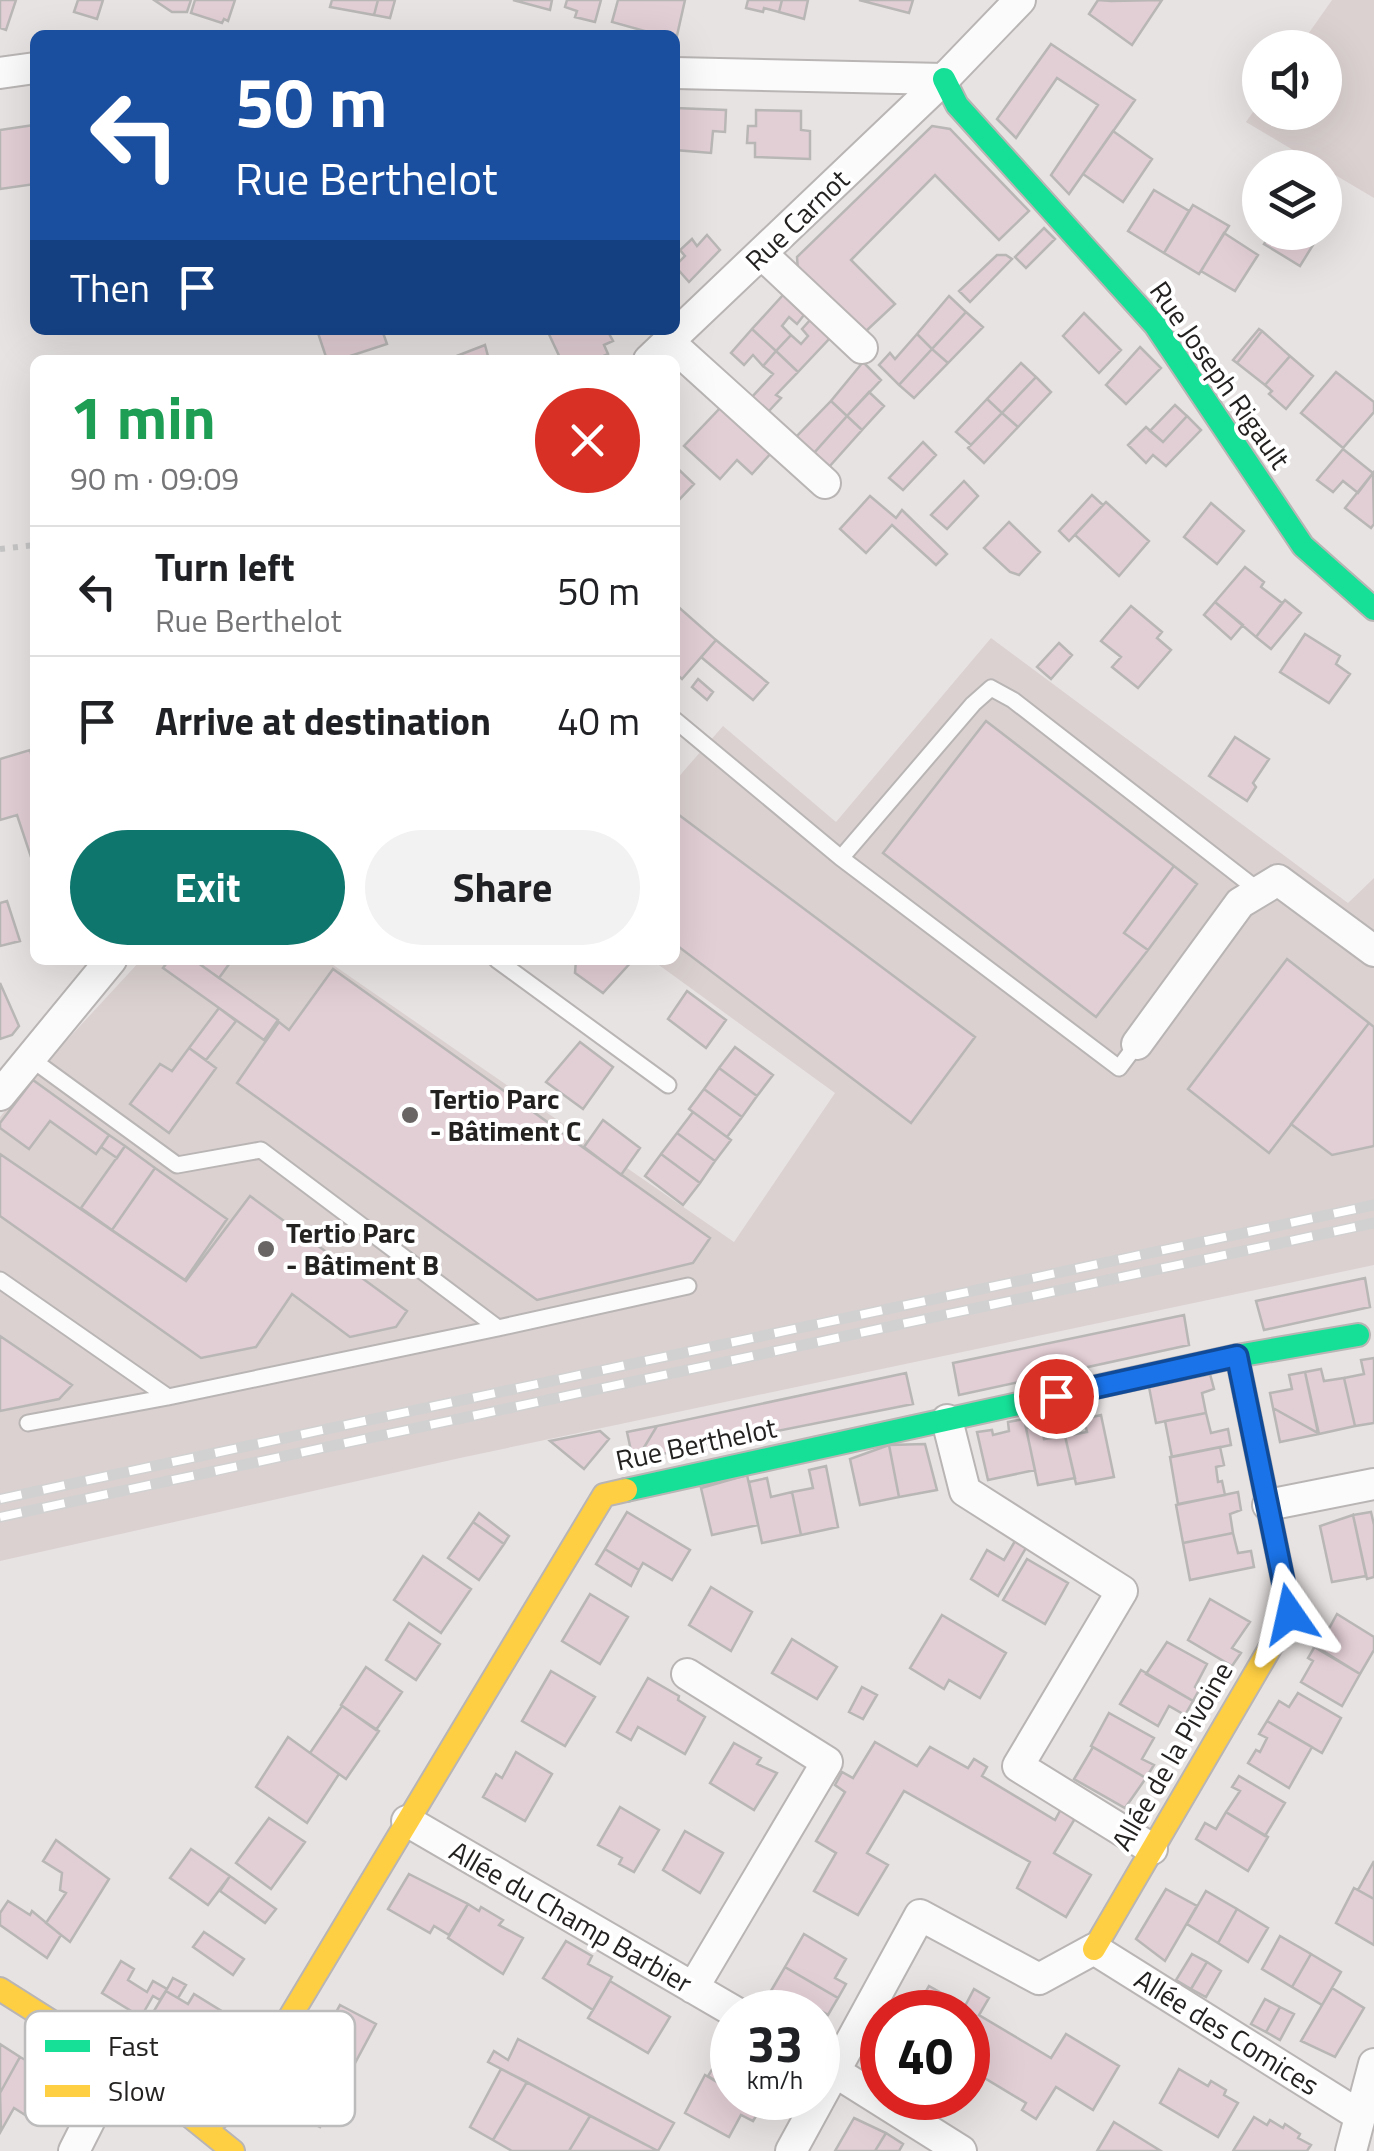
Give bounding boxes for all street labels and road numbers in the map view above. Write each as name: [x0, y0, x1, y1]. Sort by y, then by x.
street label: Rue Carnot: [735, 159, 859, 281]
street label: Rue Joseph Rigault: [1139, 272, 1302, 478]
street label: Rue Berthelot: [612, 1405, 780, 1482]
street label: Allée de la Pivoine: [1100, 1653, 1243, 1858]
street label: Allée du Champ Barbier: [442, 1829, 701, 2004]
street label: Allée des Comices: [1127, 1958, 1328, 2106]

